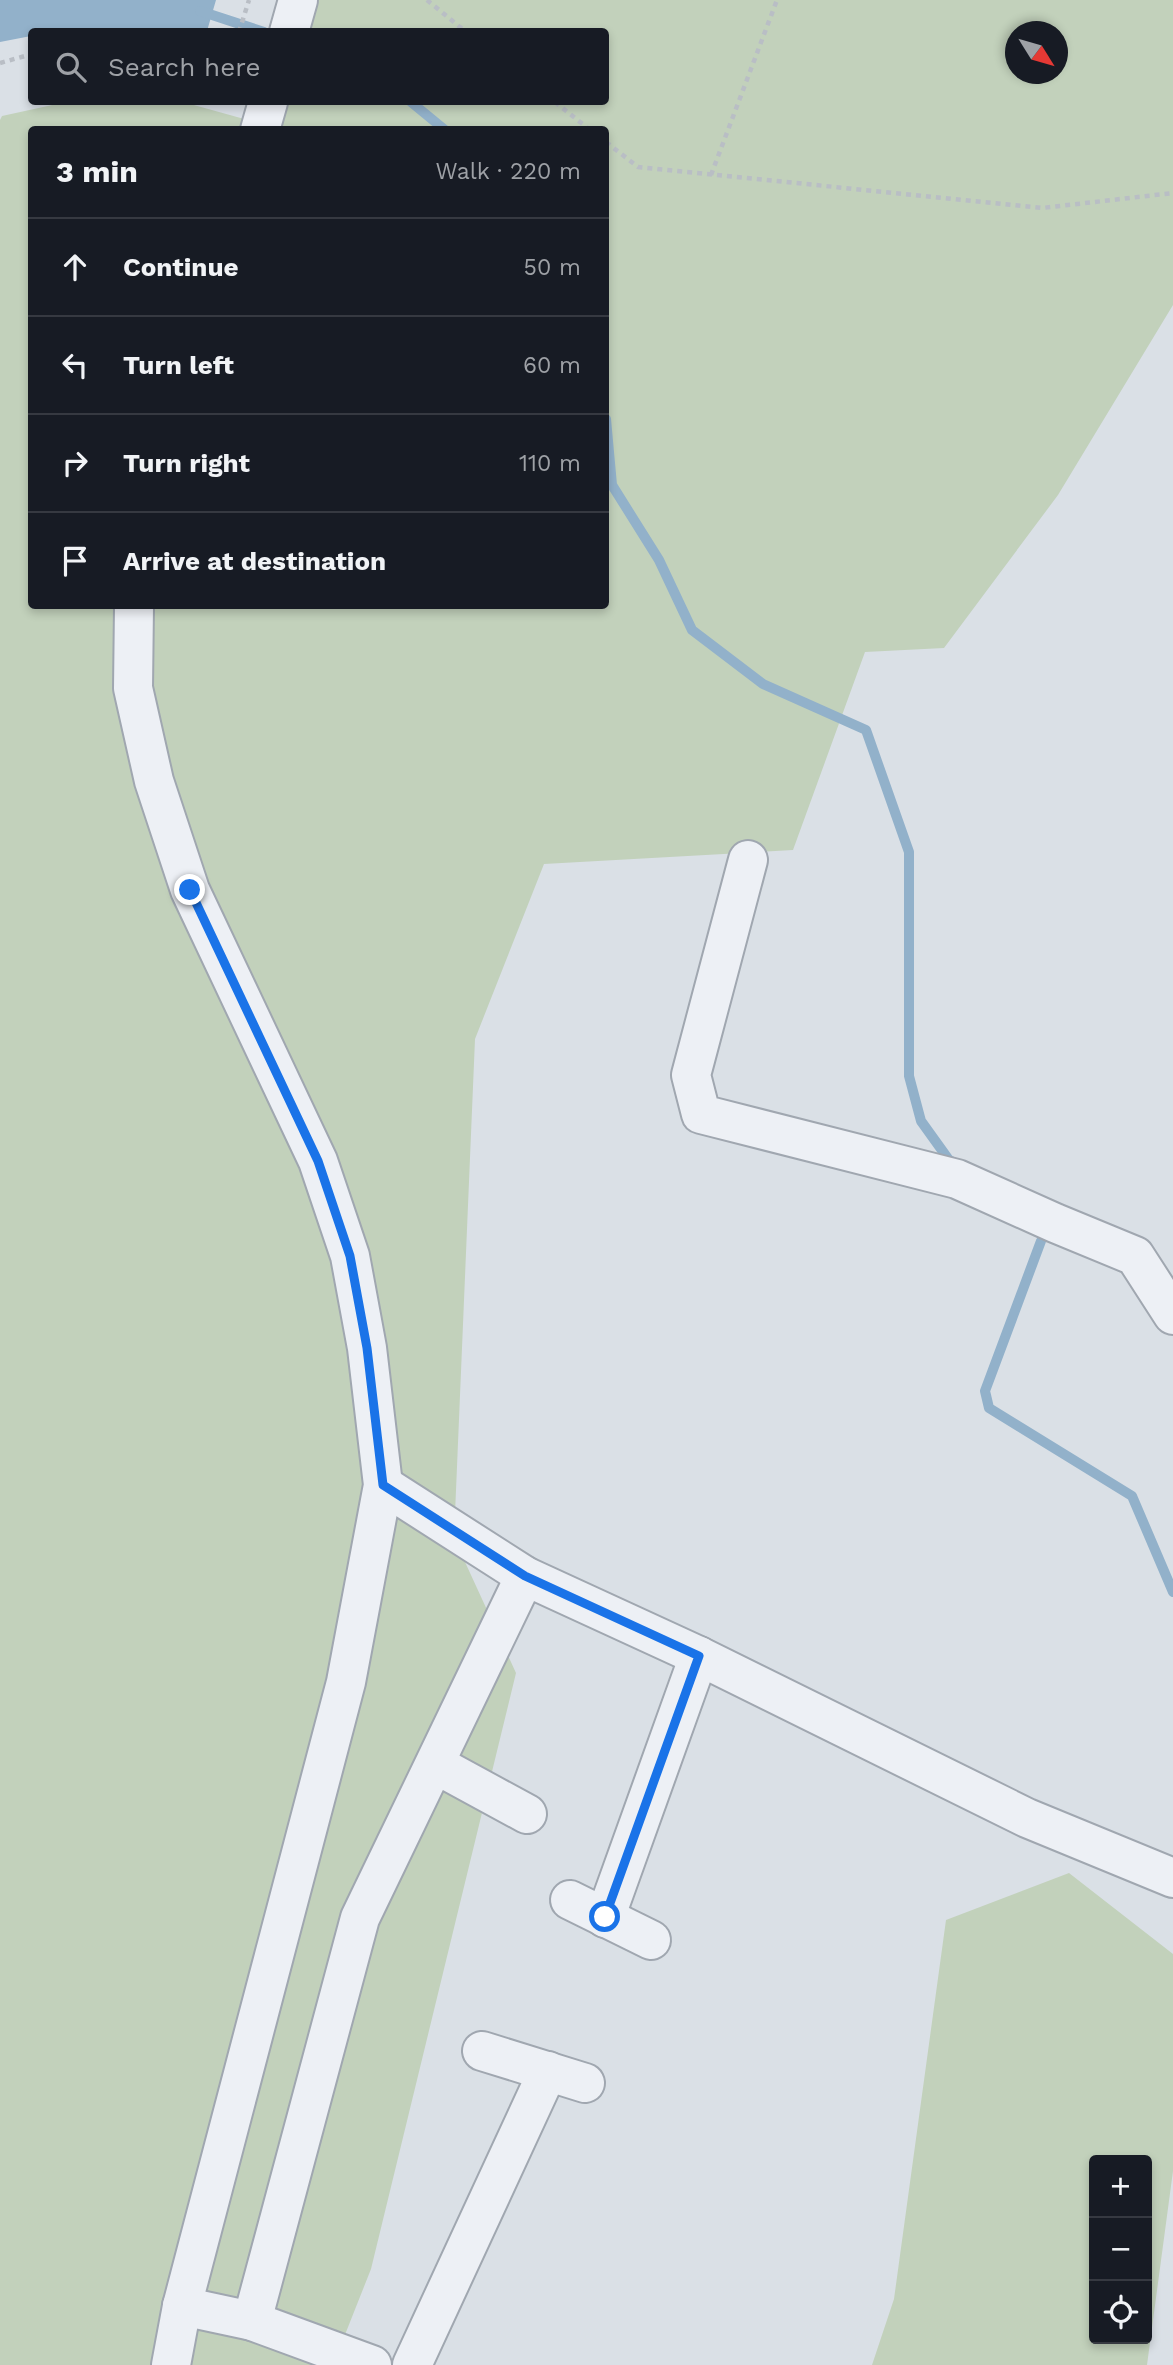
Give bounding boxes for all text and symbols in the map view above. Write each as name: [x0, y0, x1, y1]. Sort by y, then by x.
north arrow: [1005, 21, 1068, 84]
search box: [28, 28, 609, 105]
icon: search: [52, 48, 90, 86]
text: Search here: [108, 52, 260, 82]
text: 3 min: [56, 154, 138, 189]
text: Walk · 220 m: [435, 158, 581, 185]
icon: ahead: [56, 248, 94, 286]
text: Continue: [123, 252, 239, 282]
text: 50 m: [524, 254, 581, 281]
icon: left: [56, 346, 94, 384]
text: Turn left: [123, 350, 234, 380]
text: 60 m: [523, 352, 581, 379]
icon: right: [56, 444, 94, 482]
text: Turn right: [123, 448, 250, 478]
text: 110 m: [519, 450, 581, 477]
icon: arrive: [56, 542, 94, 580]
text: Arrive at destination: [123, 546, 386, 576]
route end: [174, 874, 205, 905]
route start: [589, 1901, 620, 1932]
map controls: [1089, 2155, 1152, 2344]
button: +: [1089, 2155, 1152, 2218]
button: −: [1089, 2218, 1152, 2281]
button: locate: [1089, 2281, 1152, 2344]

